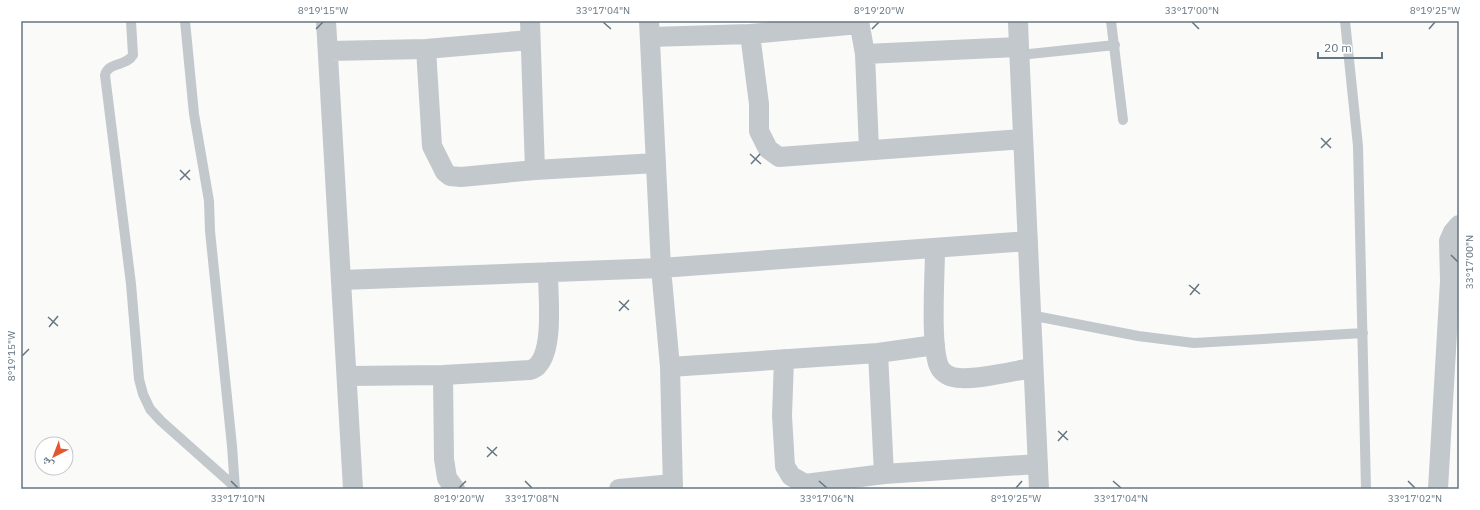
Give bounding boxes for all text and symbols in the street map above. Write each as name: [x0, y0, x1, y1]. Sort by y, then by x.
text: 8°19'15"W: [298, 4, 348, 17]
text: 33°17'04"N: [576, 4, 630, 17]
text: 8°19'20"W: [854, 4, 904, 17]
text: 33°17'00"N: [1165, 4, 1219, 17]
text: 8°19'25"W: [1410, 4, 1460, 17]
scale bar: [1318, 34, 1382, 60]
text: 20 m: [1324, 40, 1352, 55]
text: 33°17'00"N: [1463, 235, 1476, 289]
text: 8°19'15"W: [5, 331, 18, 381]
north arrow: [34, 436, 74, 476]
text: ش: [38, 453, 57, 473]
text: 33°17'10"N: [211, 492, 265, 505]
text: 8°19'20"W: [434, 492, 484, 505]
text: 33°17'08"N: [505, 492, 559, 505]
text: 33°17'06"N: [800, 492, 854, 505]
text: 8°19'25"W: [991, 492, 1041, 505]
text: 33°17'04"N: [1094, 492, 1148, 505]
text: 33°17'02"N: [1388, 492, 1442, 505]

